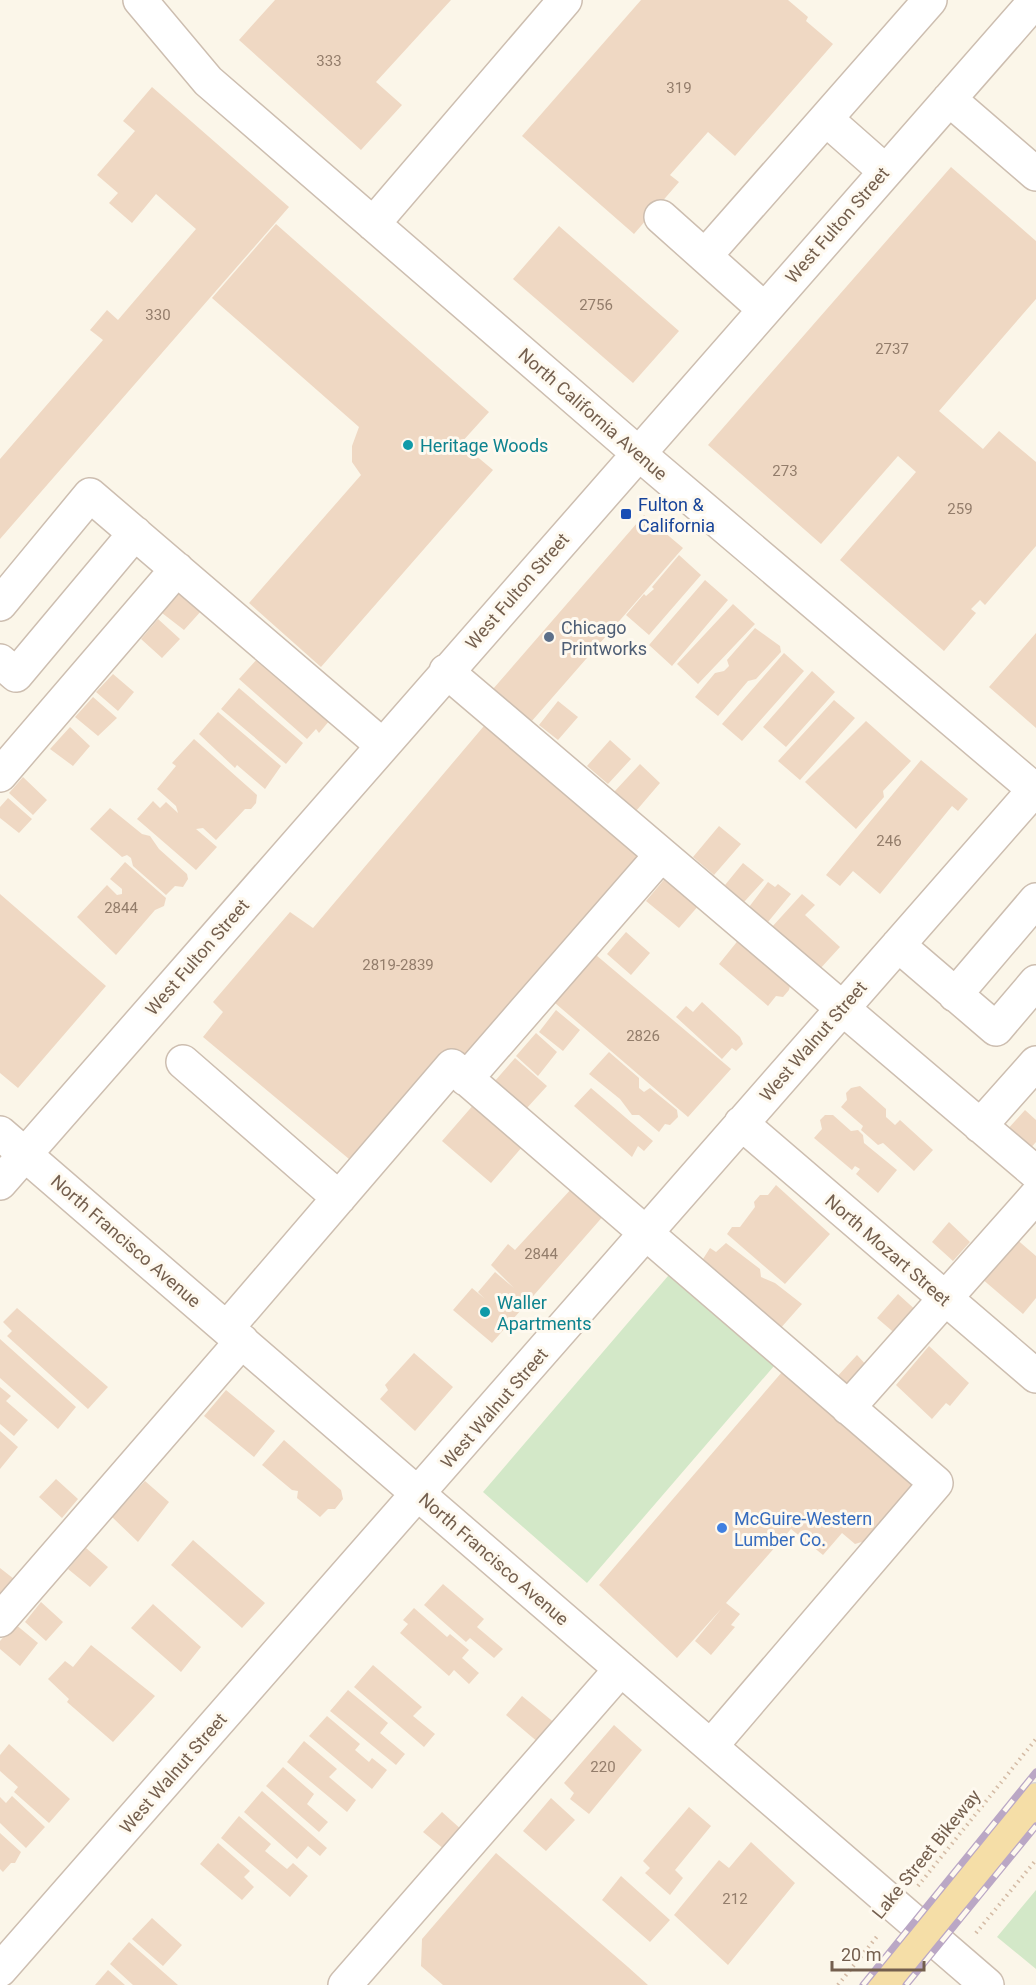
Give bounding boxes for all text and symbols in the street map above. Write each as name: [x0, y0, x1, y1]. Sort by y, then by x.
house number: 333: [316, 52, 342, 70]
house number: 319: [666, 79, 692, 97]
street label: West Fulton Street: [781, 163, 893, 287]
house number: 2756: [579, 296, 613, 314]
house number: 330: [145, 306, 171, 324]
house number: 2737: [875, 340, 909, 358]
street label: North California Avenue: [514, 344, 672, 484]
place label: Heritage Woods: [420, 435, 548, 456]
marker: Heritage Woods: [401, 438, 415, 452]
house number: 273: [772, 462, 798, 480]
place label: Fulton & California: [638, 494, 715, 536]
house number: 259: [947, 500, 973, 518]
marker: Fulton & California: [619, 507, 633, 521]
street label: West Fulton Street: [461, 529, 573, 653]
place label: Chicago Printworks: [561, 617, 647, 659]
marker: Chicago Printworks: [542, 630, 556, 644]
house number: 246: [876, 832, 902, 850]
street label: West Fulton Street: [141, 895, 253, 1019]
house number: 2844: [104, 899, 138, 917]
house number: 2819-2839: [362, 956, 434, 974]
street label: West Walnut Street: [755, 977, 871, 1105]
house number: 2826: [626, 1027, 660, 1045]
street label: North Francisco Avenue: [47, 1170, 205, 1312]
street label: North Mozart Street: [821, 1190, 955, 1310]
house number: 2844: [524, 1245, 558, 1263]
place label: Waller Apartments: [497, 1292, 592, 1334]
marker: Waller Apartments: [478, 1305, 492, 1319]
street label: West Walnut Street: [436, 1344, 552, 1472]
street label: North Francisco Avenue: [415, 1488, 573, 1630]
place label: McGuire-Western Lumber Co.: [734, 1508, 872, 1550]
marker: McGuire-Western Lumber Co.: [715, 1521, 729, 1535]
street label: West Walnut Street: [115, 1709, 231, 1837]
house number: 220: [590, 1758, 616, 1776]
street label: Lake Street Bikeway: [867, 1785, 985, 1923]
house number: 212: [722, 1890, 748, 1908]
scale bar: [832, 1934, 924, 1972]
text: 20 m: [841, 1944, 881, 1965]

